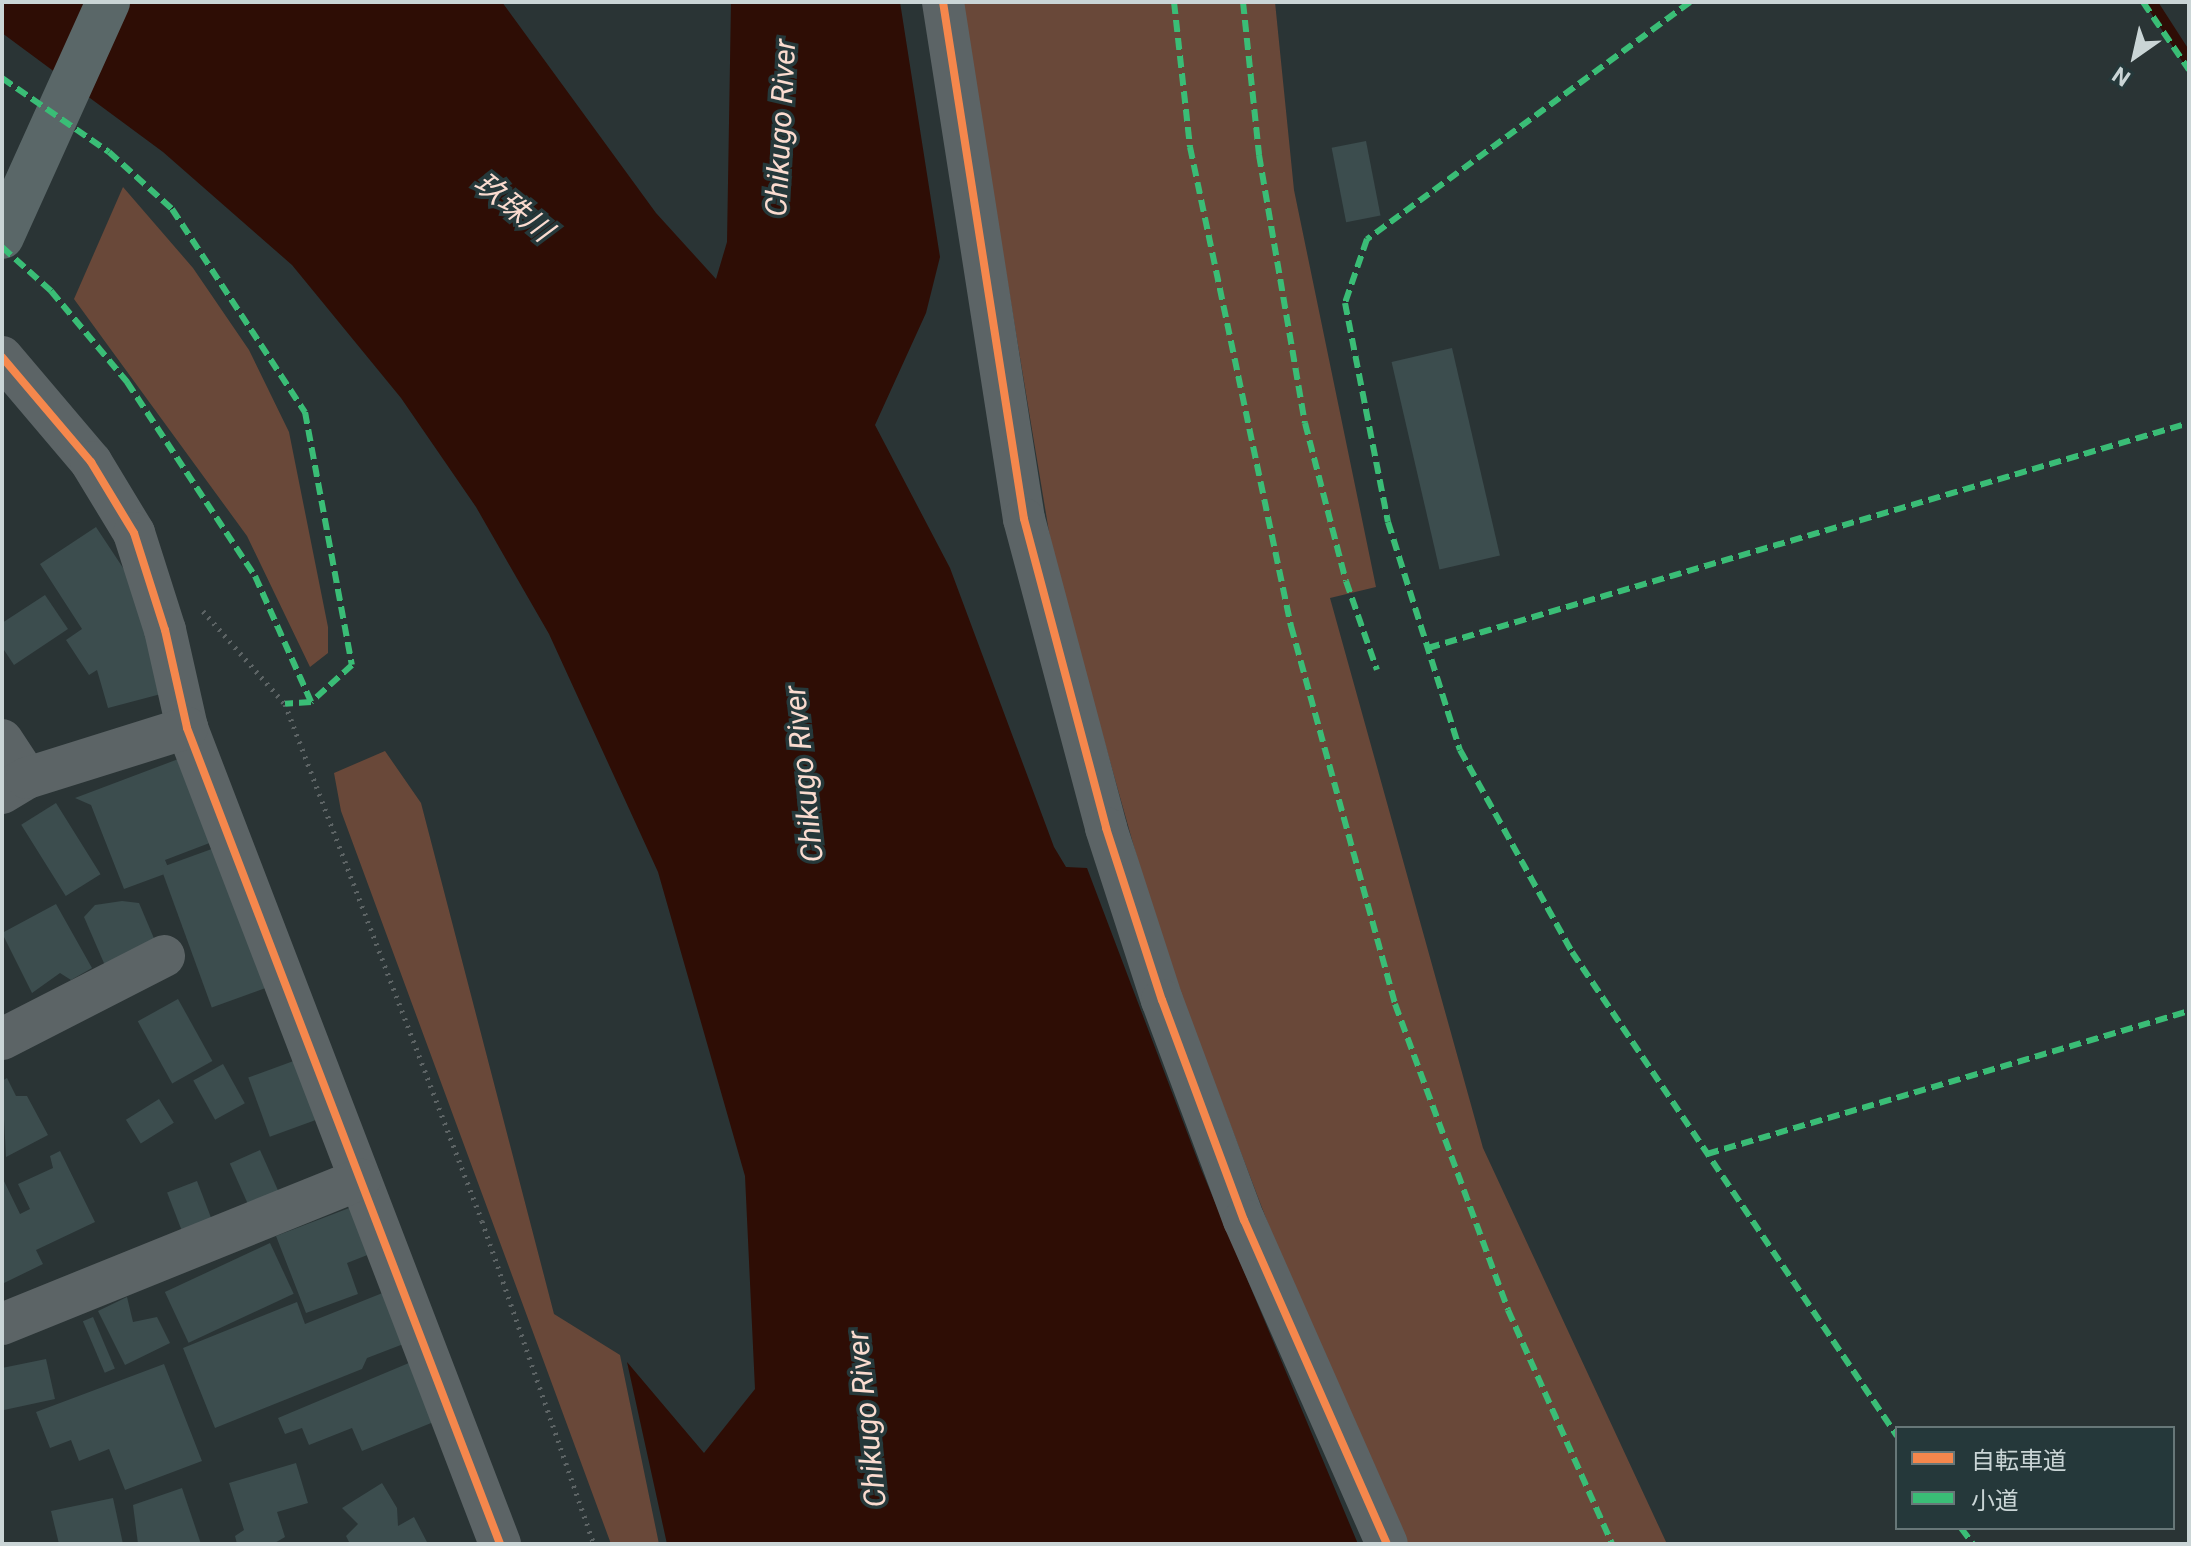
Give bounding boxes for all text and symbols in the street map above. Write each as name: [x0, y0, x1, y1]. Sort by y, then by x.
north arrow: [2095, 16, 2175, 96]
water label: Chikugo River: [758, 39, 804, 217]
text: N: [2108, 62, 2135, 91]
water label: 玖珠川: [467, 165, 559, 249]
water label: Chikugo River: [777, 684, 831, 864]
water label: Chikugo River: [840, 1329, 894, 1509]
legend: [1895, 1426, 2175, 1530]
text: 自転車道: [1971, 1447, 2067, 1475]
text: 小道: [1971, 1487, 2019, 1515]

